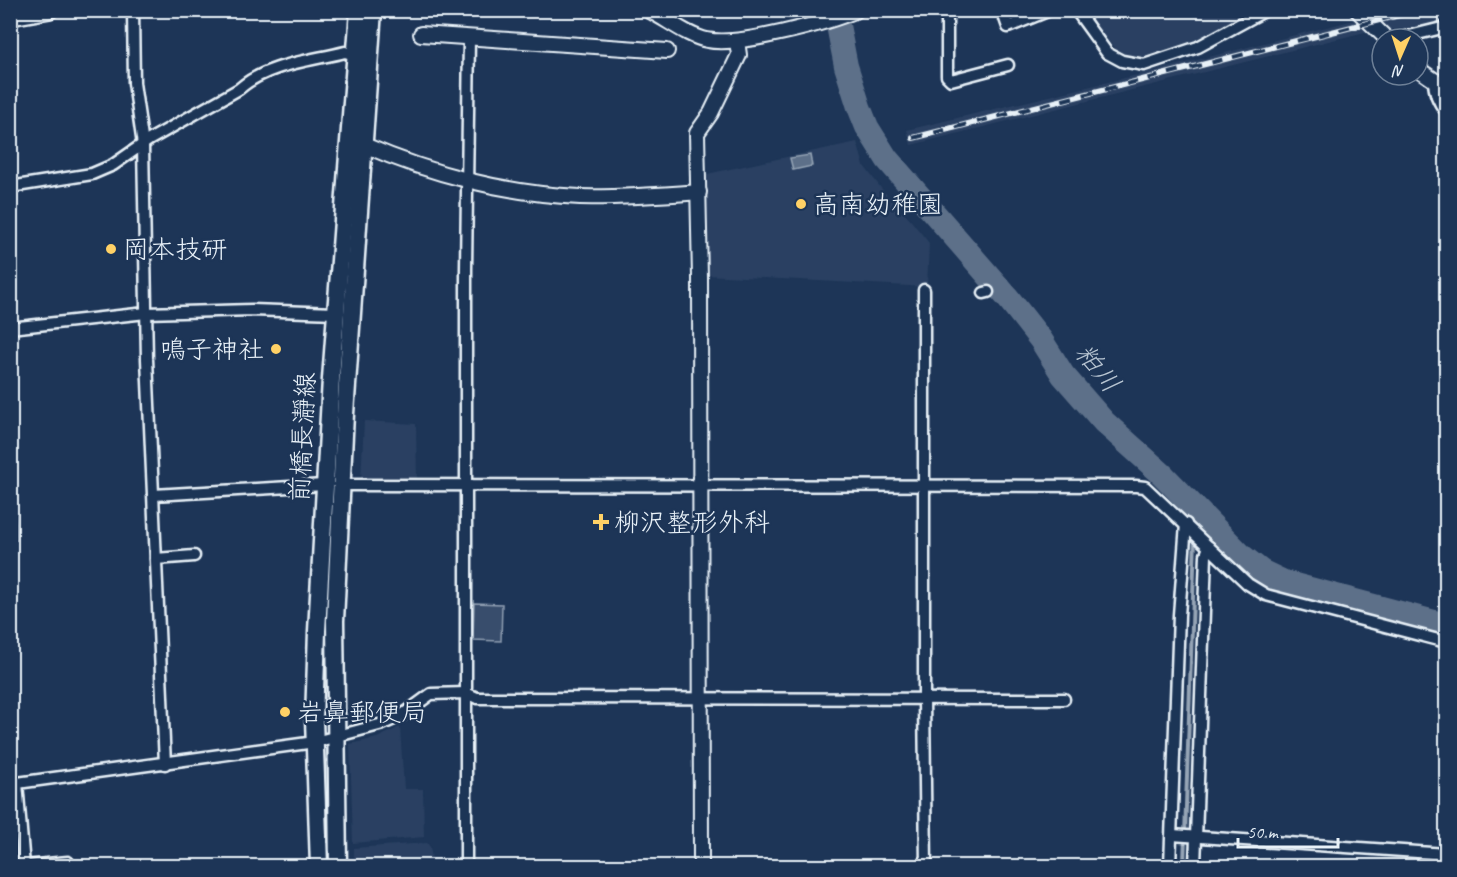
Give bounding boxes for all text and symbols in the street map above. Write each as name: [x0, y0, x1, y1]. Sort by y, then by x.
north arrow: [1370, 27, 1430, 87]
text: N: [1391, 61, 1405, 81]
place label: 高南幼稚園: [813, 188, 943, 221]
marker: 高南幼稚園: [794, 197, 808, 211]
place label: 岡本技研: [123, 233, 227, 266]
marker: 岡本技研: [104, 242, 118, 256]
place label: 鳴子神社: [160, 333, 264, 366]
water label: 粕川: [1068, 336, 1128, 400]
marker: 鳴子神社: [269, 342, 283, 356]
street label: 前橋長瀞線: [283, 371, 322, 503]
place label: 柳沢整形外科: [614, 506, 770, 539]
marker: 柳沢整形外科: [592, 513, 610, 531]
place label: 岩鼻郵便局: [297, 696, 427, 729]
marker: 岩鼻郵便局: [278, 705, 292, 719]
scale bar: [1238, 811, 1338, 849]
text: 50 m: [1247, 821, 1280, 843]

